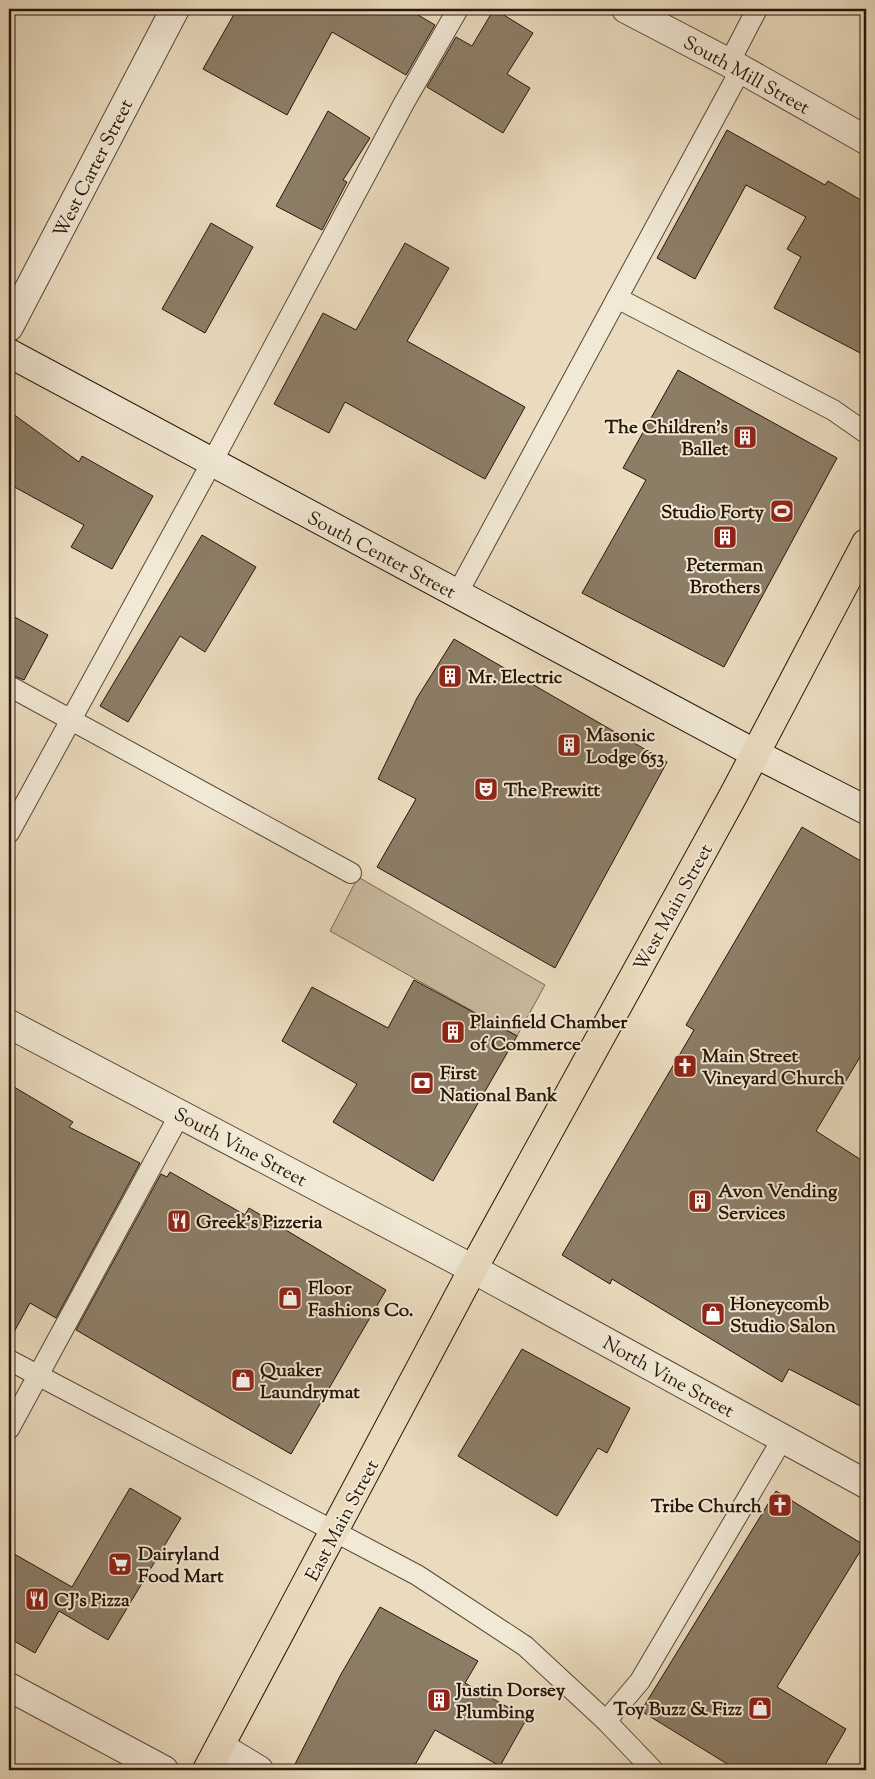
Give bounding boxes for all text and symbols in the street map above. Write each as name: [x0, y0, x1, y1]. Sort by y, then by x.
street label: South Mill Street: [678, 30, 814, 122]
street label: West Carter Street: [48, 95, 141, 243]
place label: The Children's Ballet: [605, 415, 729, 464]
building icon: The Children's Ballet: [732, 424, 758, 450]
sports icon: Studio Forty: [769, 498, 795, 524]
place label: Studio Forty: [661, 500, 765, 527]
street label: South Center Street: [302, 506, 460, 607]
building icon: Peterman Brothers: [712, 524, 738, 550]
place label: Peterman Brothers: [687, 553, 764, 602]
building icon: Mr. Electric: [437, 663, 463, 689]
place label: Mr. Electric: [468, 665, 563, 692]
place label: Masonic Lodge 653: [586, 723, 664, 772]
building icon: Masonic Lodge 653: [556, 732, 582, 758]
theatre icon: The Prewitt: [473, 776, 499, 802]
place label: The Prewitt: [504, 778, 600, 805]
street label: West Main Street: [628, 839, 721, 977]
place label: Plainfield Chamber of Commerce: [470, 1010, 628, 1059]
building icon: Plainfield Chamber of Commerce: [440, 1019, 466, 1045]
place label: Main Street Vineyard Church: [702, 1044, 846, 1093]
church icon: Main Street Vineyard Church: [672, 1053, 698, 1079]
place label: First National Bank: [440, 1061, 558, 1110]
bank icon: First National Bank: [409, 1070, 435, 1096]
street label: South Vine Street: [169, 1102, 311, 1195]
place label: Avon Vending Services: [718, 1179, 838, 1228]
building icon: Avon Vending Services: [687, 1188, 713, 1214]
restaurant icon: Greek's Pizzeria: [166, 1208, 192, 1234]
place label: Greek's Pizzeria: [196, 1210, 323, 1237]
place label: Floor Fashions Co.: [308, 1276, 414, 1325]
shop icon: Floor Fashions Co.: [277, 1285, 303, 1311]
place label: Honeycomb Studio Salon: [730, 1292, 837, 1341]
shop icon: Honeycomb Studio Salon: [700, 1301, 726, 1327]
street label: North Vine Street: [597, 1331, 739, 1426]
place label: Quaker Laundrymat: [260, 1358, 360, 1407]
shop icon: Quaker Laundrymat: [230, 1367, 256, 1393]
street label: East Main Street: [300, 1455, 387, 1587]
church icon: Tribe Church: [767, 1492, 793, 1518]
place label: Tribe Church: [651, 1494, 763, 1521]
place label: Dairyland Food Mart: [138, 1542, 224, 1591]
supermarket icon: Dairyland Food Mart: [107, 1551, 133, 1577]
restaurant icon: CJ's Pizza: [24, 1586, 50, 1612]
place label: CJ's Pizza: [54, 1588, 130, 1615]
place label: Justin Dorsey Plumbing: [454, 1678, 566, 1727]
building icon: Justin Dorsey Plumbing: [426, 1687, 452, 1713]
shop icon: Toy Buzz & Fizz: [747, 1695, 773, 1721]
place label: Toy Buzz & Fizz: [614, 1697, 742, 1724]

